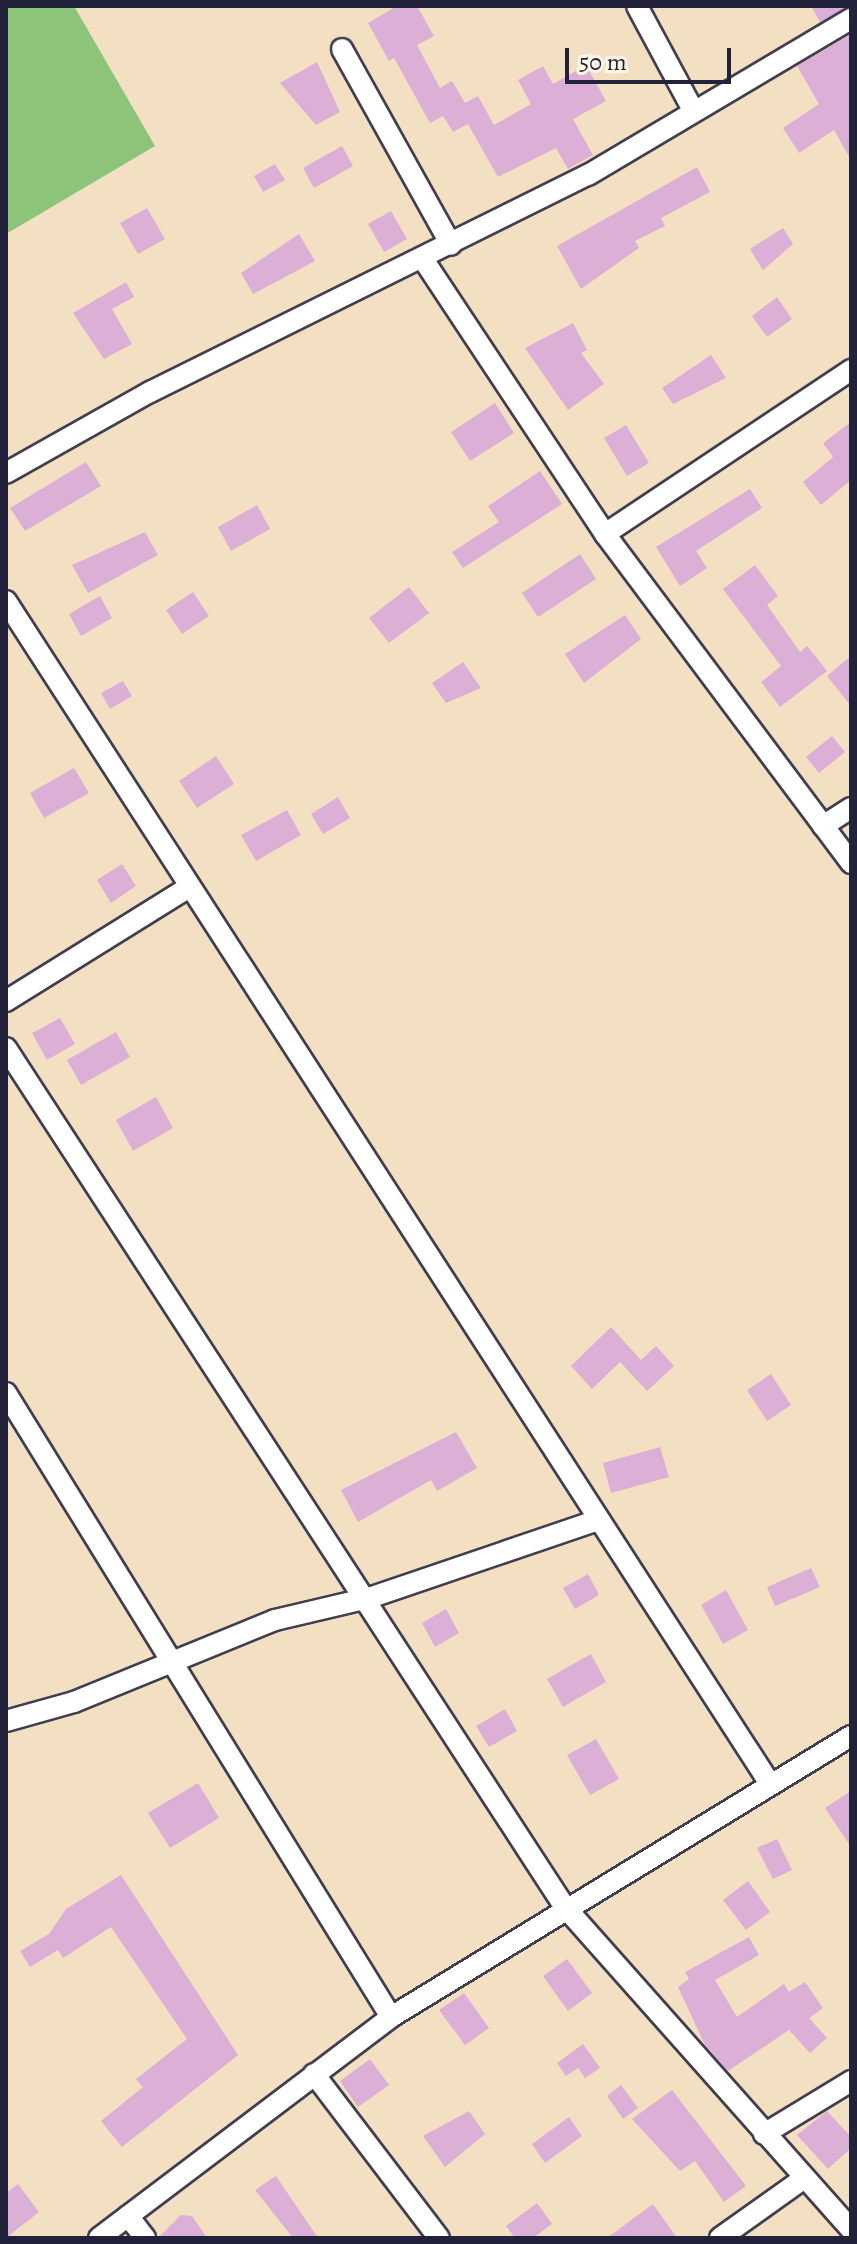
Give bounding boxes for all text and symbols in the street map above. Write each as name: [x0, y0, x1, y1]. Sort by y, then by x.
scale bar: [569, 32, 735, 82]
text: 50 m: [579, 46, 627, 78]

